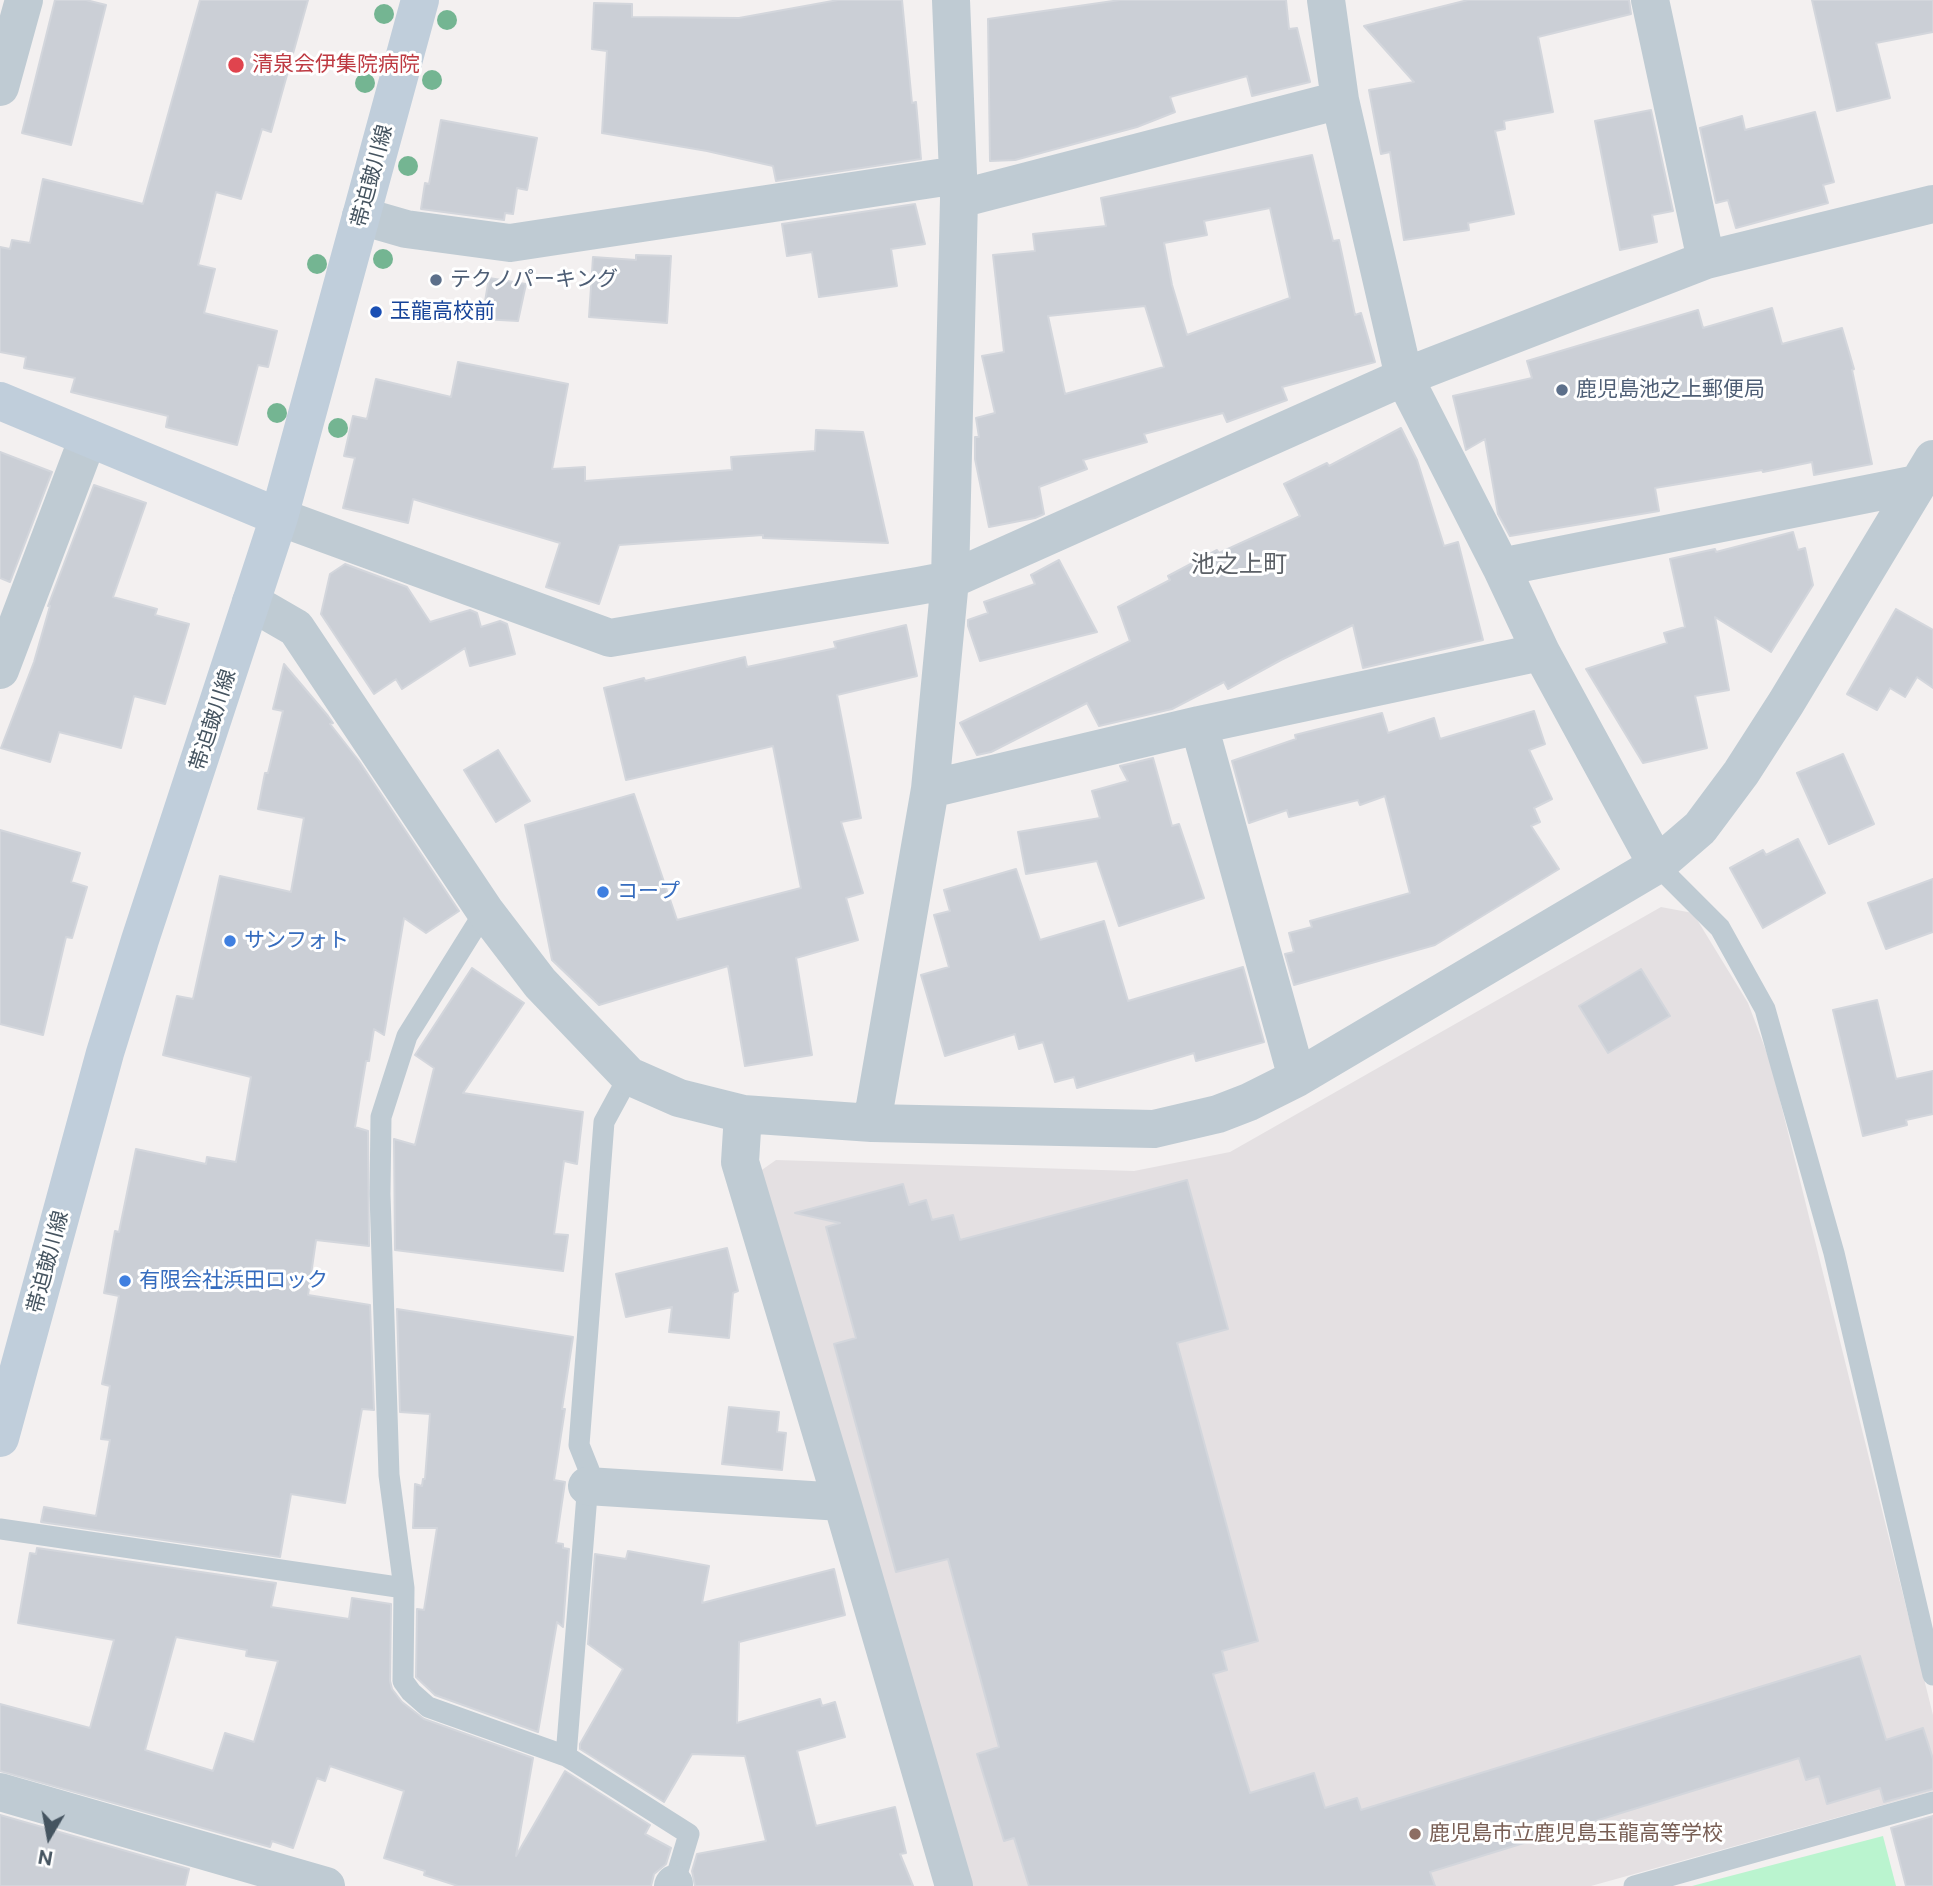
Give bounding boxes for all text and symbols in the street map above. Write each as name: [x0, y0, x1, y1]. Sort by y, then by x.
place label: 清泉会伊集院病院: [252, 52, 420, 78]
marker: 清泉会伊集院病院: [226, 55, 246, 75]
street label: 帯迫皷川線: [346, 122, 398, 230]
place label: テクノパーキング: [450, 267, 618, 293]
marker: テクノパーキング: [428, 272, 444, 288]
place label: 玉龍高校前: [390, 299, 495, 325]
marker: 玉龍高校前: [368, 304, 384, 320]
place label: 鹿児島池之上郵便局: [1576, 377, 1765, 403]
marker: 鹿児島池之上郵便局: [1554, 382, 1570, 398]
district label: 池之上町: [1191, 551, 1287, 579]
street label: 帯迫皷川線: [185, 666, 241, 774]
place label: コープ: [617, 879, 680, 905]
marker: コープ: [595, 884, 611, 900]
place label: サンフォト: [244, 928, 349, 954]
marker: サンフォト: [222, 933, 238, 949]
street label: 帯迫皷川線: [22, 1208, 74, 1316]
place label: 有限会社浜田ロック: [139, 1268, 328, 1294]
marker: 有限会社浜田ロック: [117, 1273, 133, 1289]
north arrow: [14, 1802, 84, 1872]
place label: 鹿児島市立鹿児島玉龍高等学校: [1429, 1821, 1723, 1847]
marker: 鹿児島市立鹿児島玉龍高等学校: [1407, 1826, 1423, 1842]
text: N: [36, 1846, 55, 1870]

